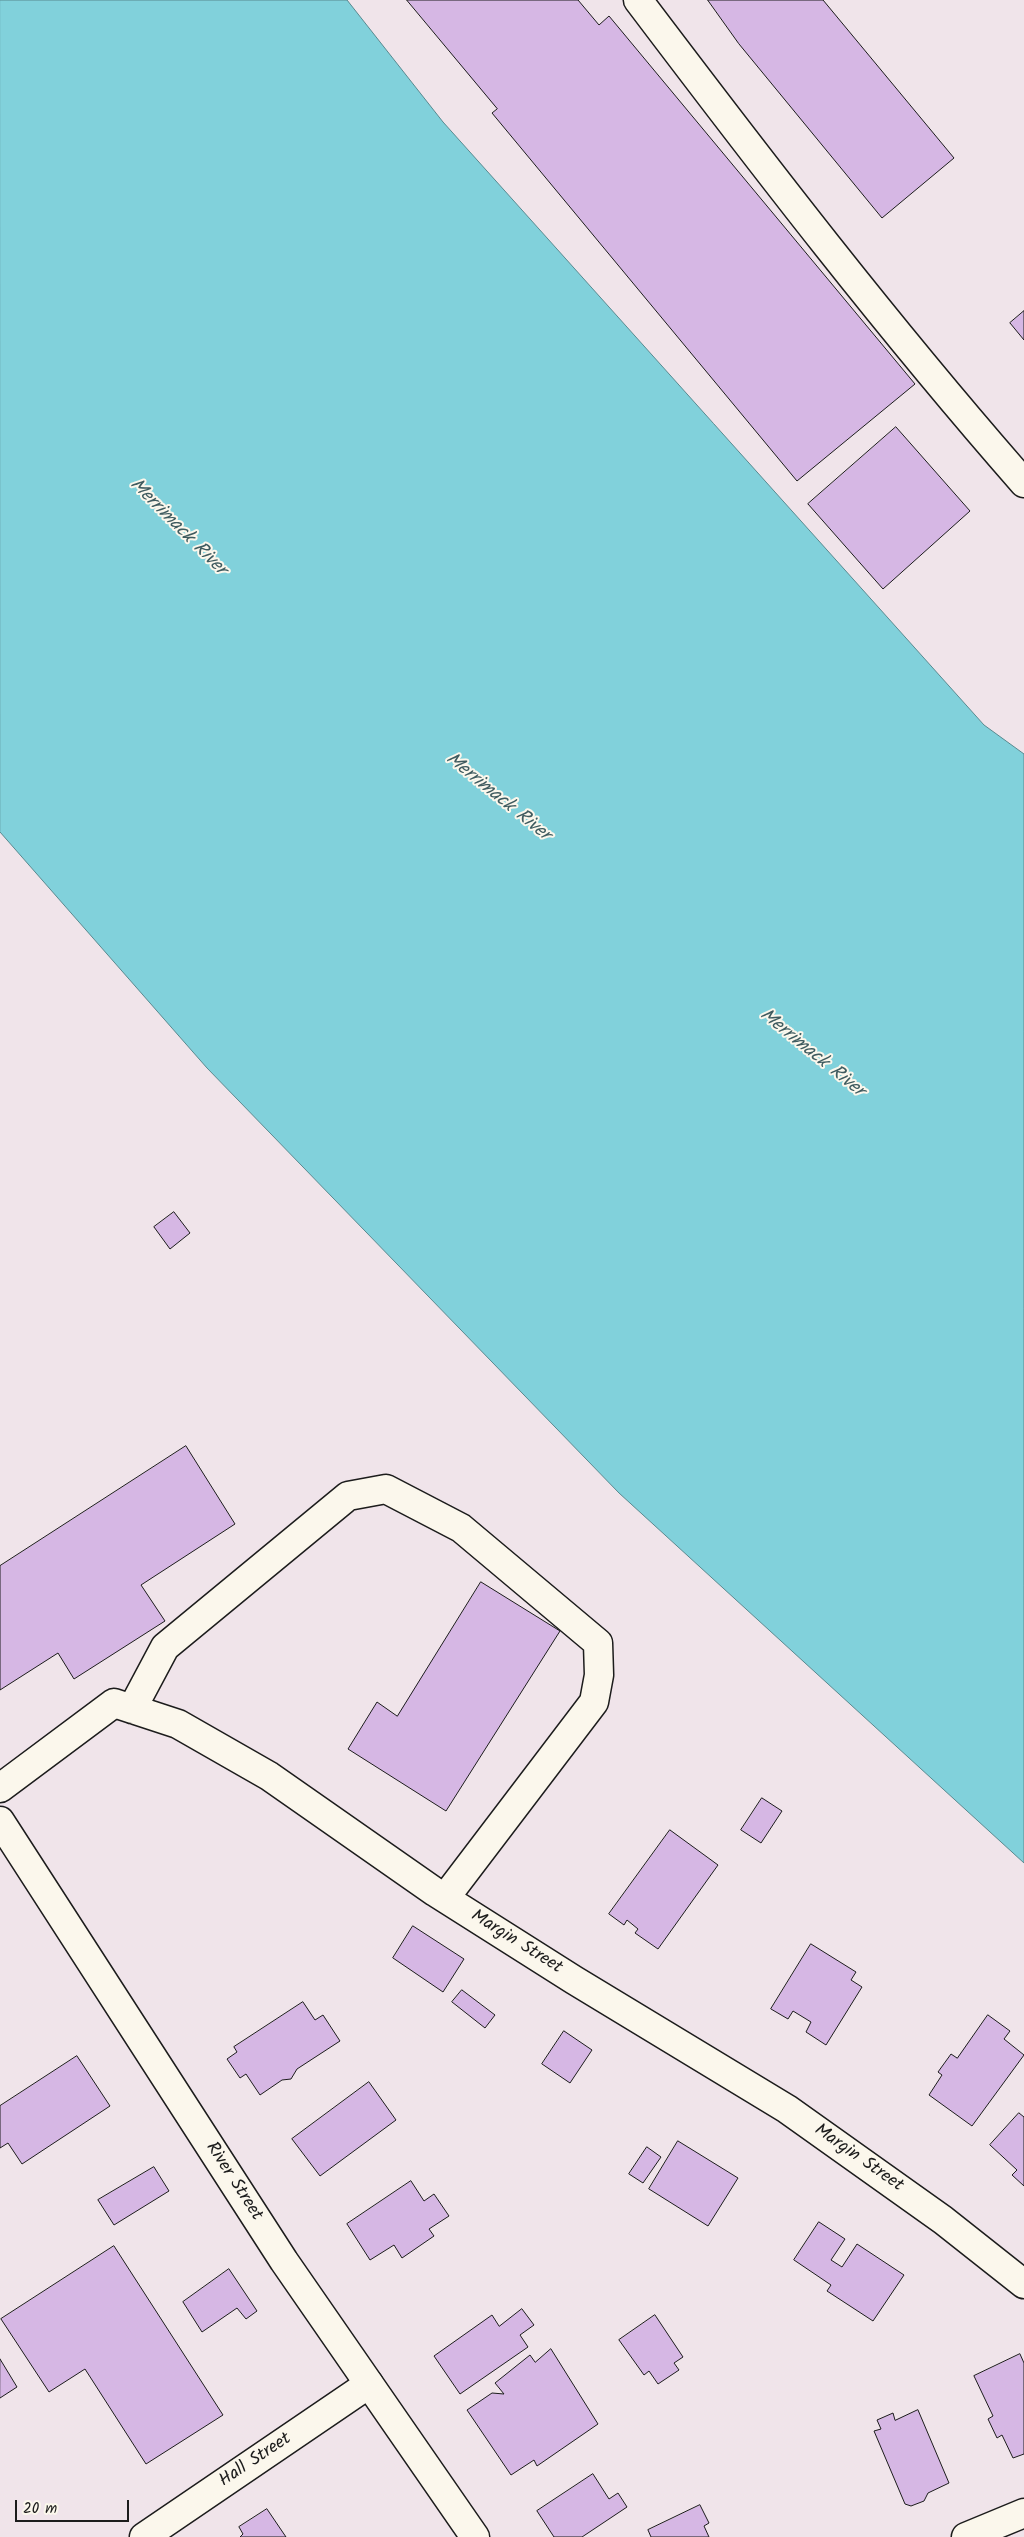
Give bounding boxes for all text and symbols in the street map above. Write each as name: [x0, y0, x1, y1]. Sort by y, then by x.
water label: Merrimack River: [124, 475, 230, 581]
water label: Merrimack River: [440, 749, 554, 847]
water label: Merrimack River: [754, 1005, 868, 1103]
street label: Margin Street: [466, 1906, 566, 1980]
street label: Margin Street: [809, 2120, 907, 2198]
street label: River Street: [200, 2139, 266, 2225]
street label: Hall Street: [216, 2429, 296, 2493]
scale bar: [18, 2490, 131, 2522]
text: 20 m: [23, 2497, 57, 2521]

